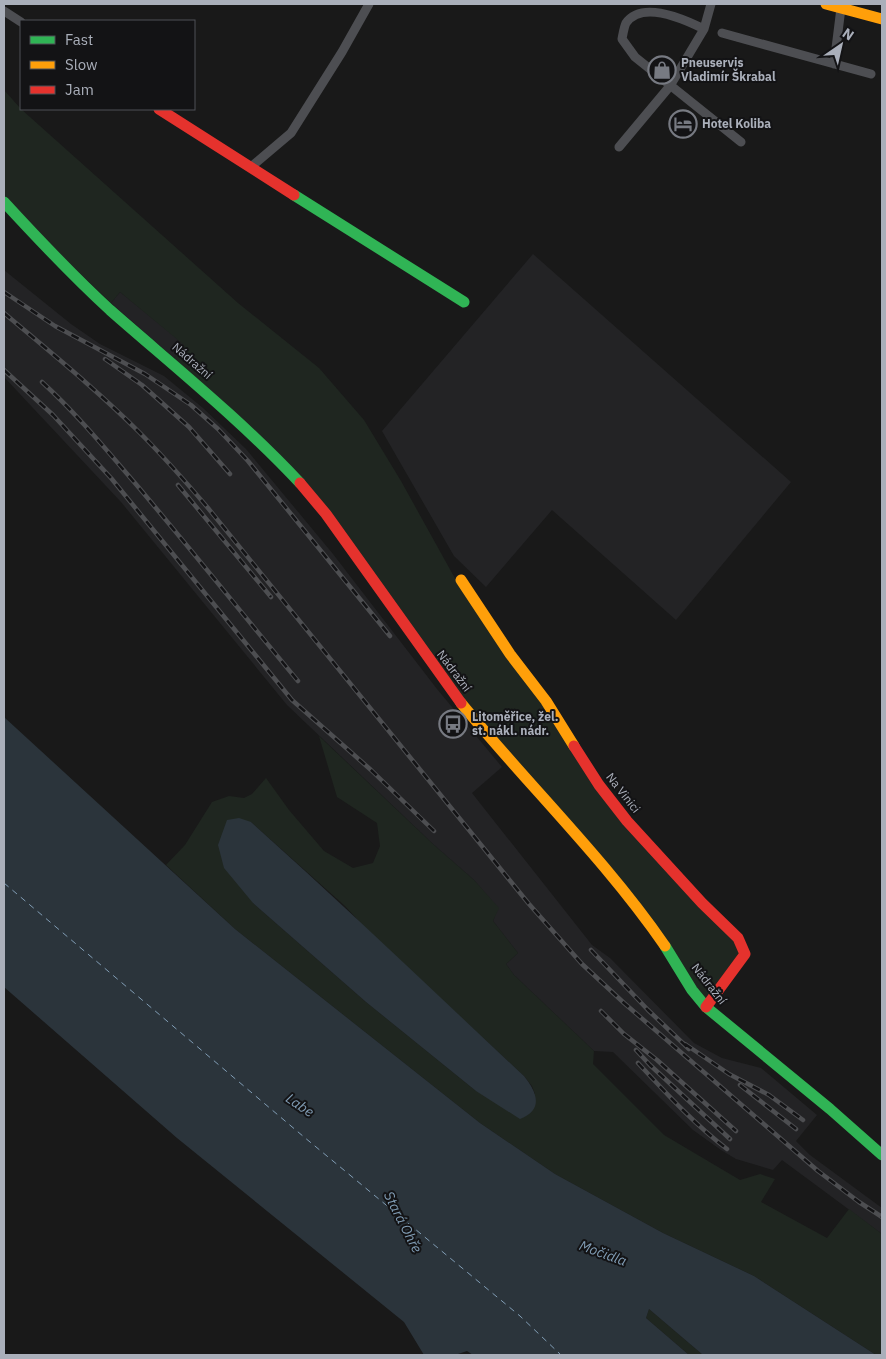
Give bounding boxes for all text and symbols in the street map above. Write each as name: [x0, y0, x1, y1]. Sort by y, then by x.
legend: [20, 20, 195, 110]
north arrow: [816, 20, 866, 70]
text: N: [839, 24, 858, 45]
text: Fast: [65, 30, 93, 49]
text: Slow: [65, 55, 98, 74]
shop icon: Pneuservis Vladimír Škrabal: [647, 55, 677, 85]
place label: Pneuservis Vladimír Škrabal: [681, 55, 776, 84]
text: Jam: [65, 80, 94, 99]
hotel icon: Hotel Koliba: [668, 109, 698, 139]
place label: Hotel Koliba: [702, 116, 771, 131]
street label: Nádražní: [169, 339, 215, 382]
street label: Nádražní: [434, 647, 475, 694]
bus stop icon: Litoměřice, žel. st. nákl. nádr.: [438, 709, 468, 739]
place label: Litoměřice, žel. st. nákl. nádr.: [472, 709, 558, 738]
street label: Na Vinici: [603, 770, 644, 816]
street label: Nádražní: [689, 960, 730, 1007]
water label: Labe: [283, 1089, 317, 1121]
water label: Stará Ohře: [380, 1188, 426, 1256]
water label: Močidla: [577, 1236, 629, 1270]

